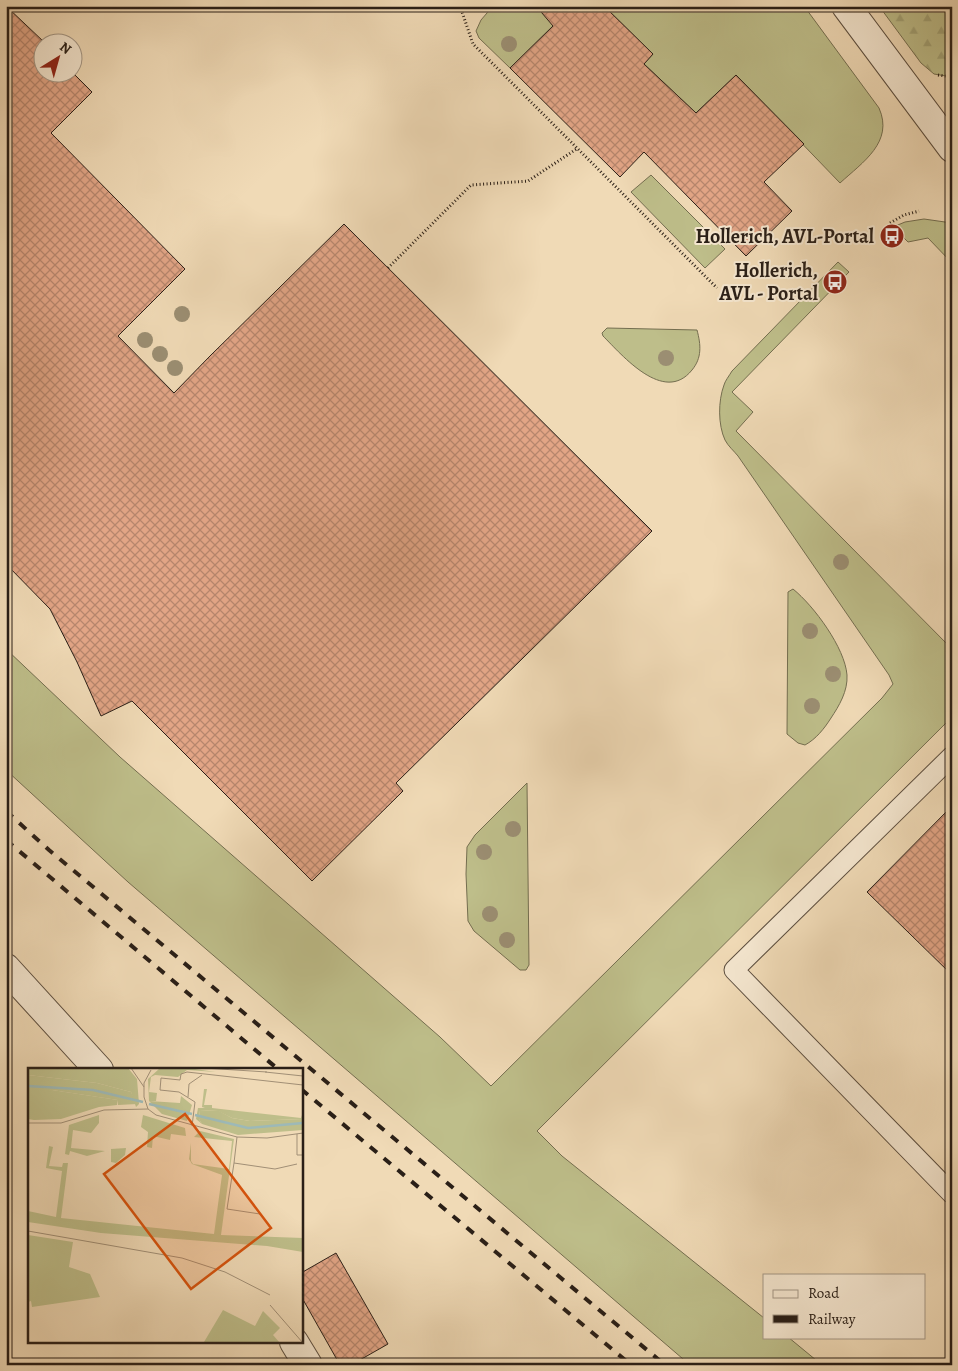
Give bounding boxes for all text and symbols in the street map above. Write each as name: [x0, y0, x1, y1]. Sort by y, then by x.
north arrow: [32, 32, 82, 82]
text: N: [56, 37, 75, 59]
place label: Hollerich, AVL-Portal: [695, 223, 875, 250]
bus stop icon: Hollerich, AVL-Portal: [879, 223, 905, 249]
place label: Hollerich, AVL - Portal: [718, 257, 819, 307]
bus stop icon: Hollerich, AVL - Portal: [822, 269, 848, 295]
inset map: [28, 1068, 302, 1344]
legend: [763, 1274, 926, 1338]
text: Road: [808, 1283, 840, 1303]
text: Railway: [808, 1309, 856, 1329]

